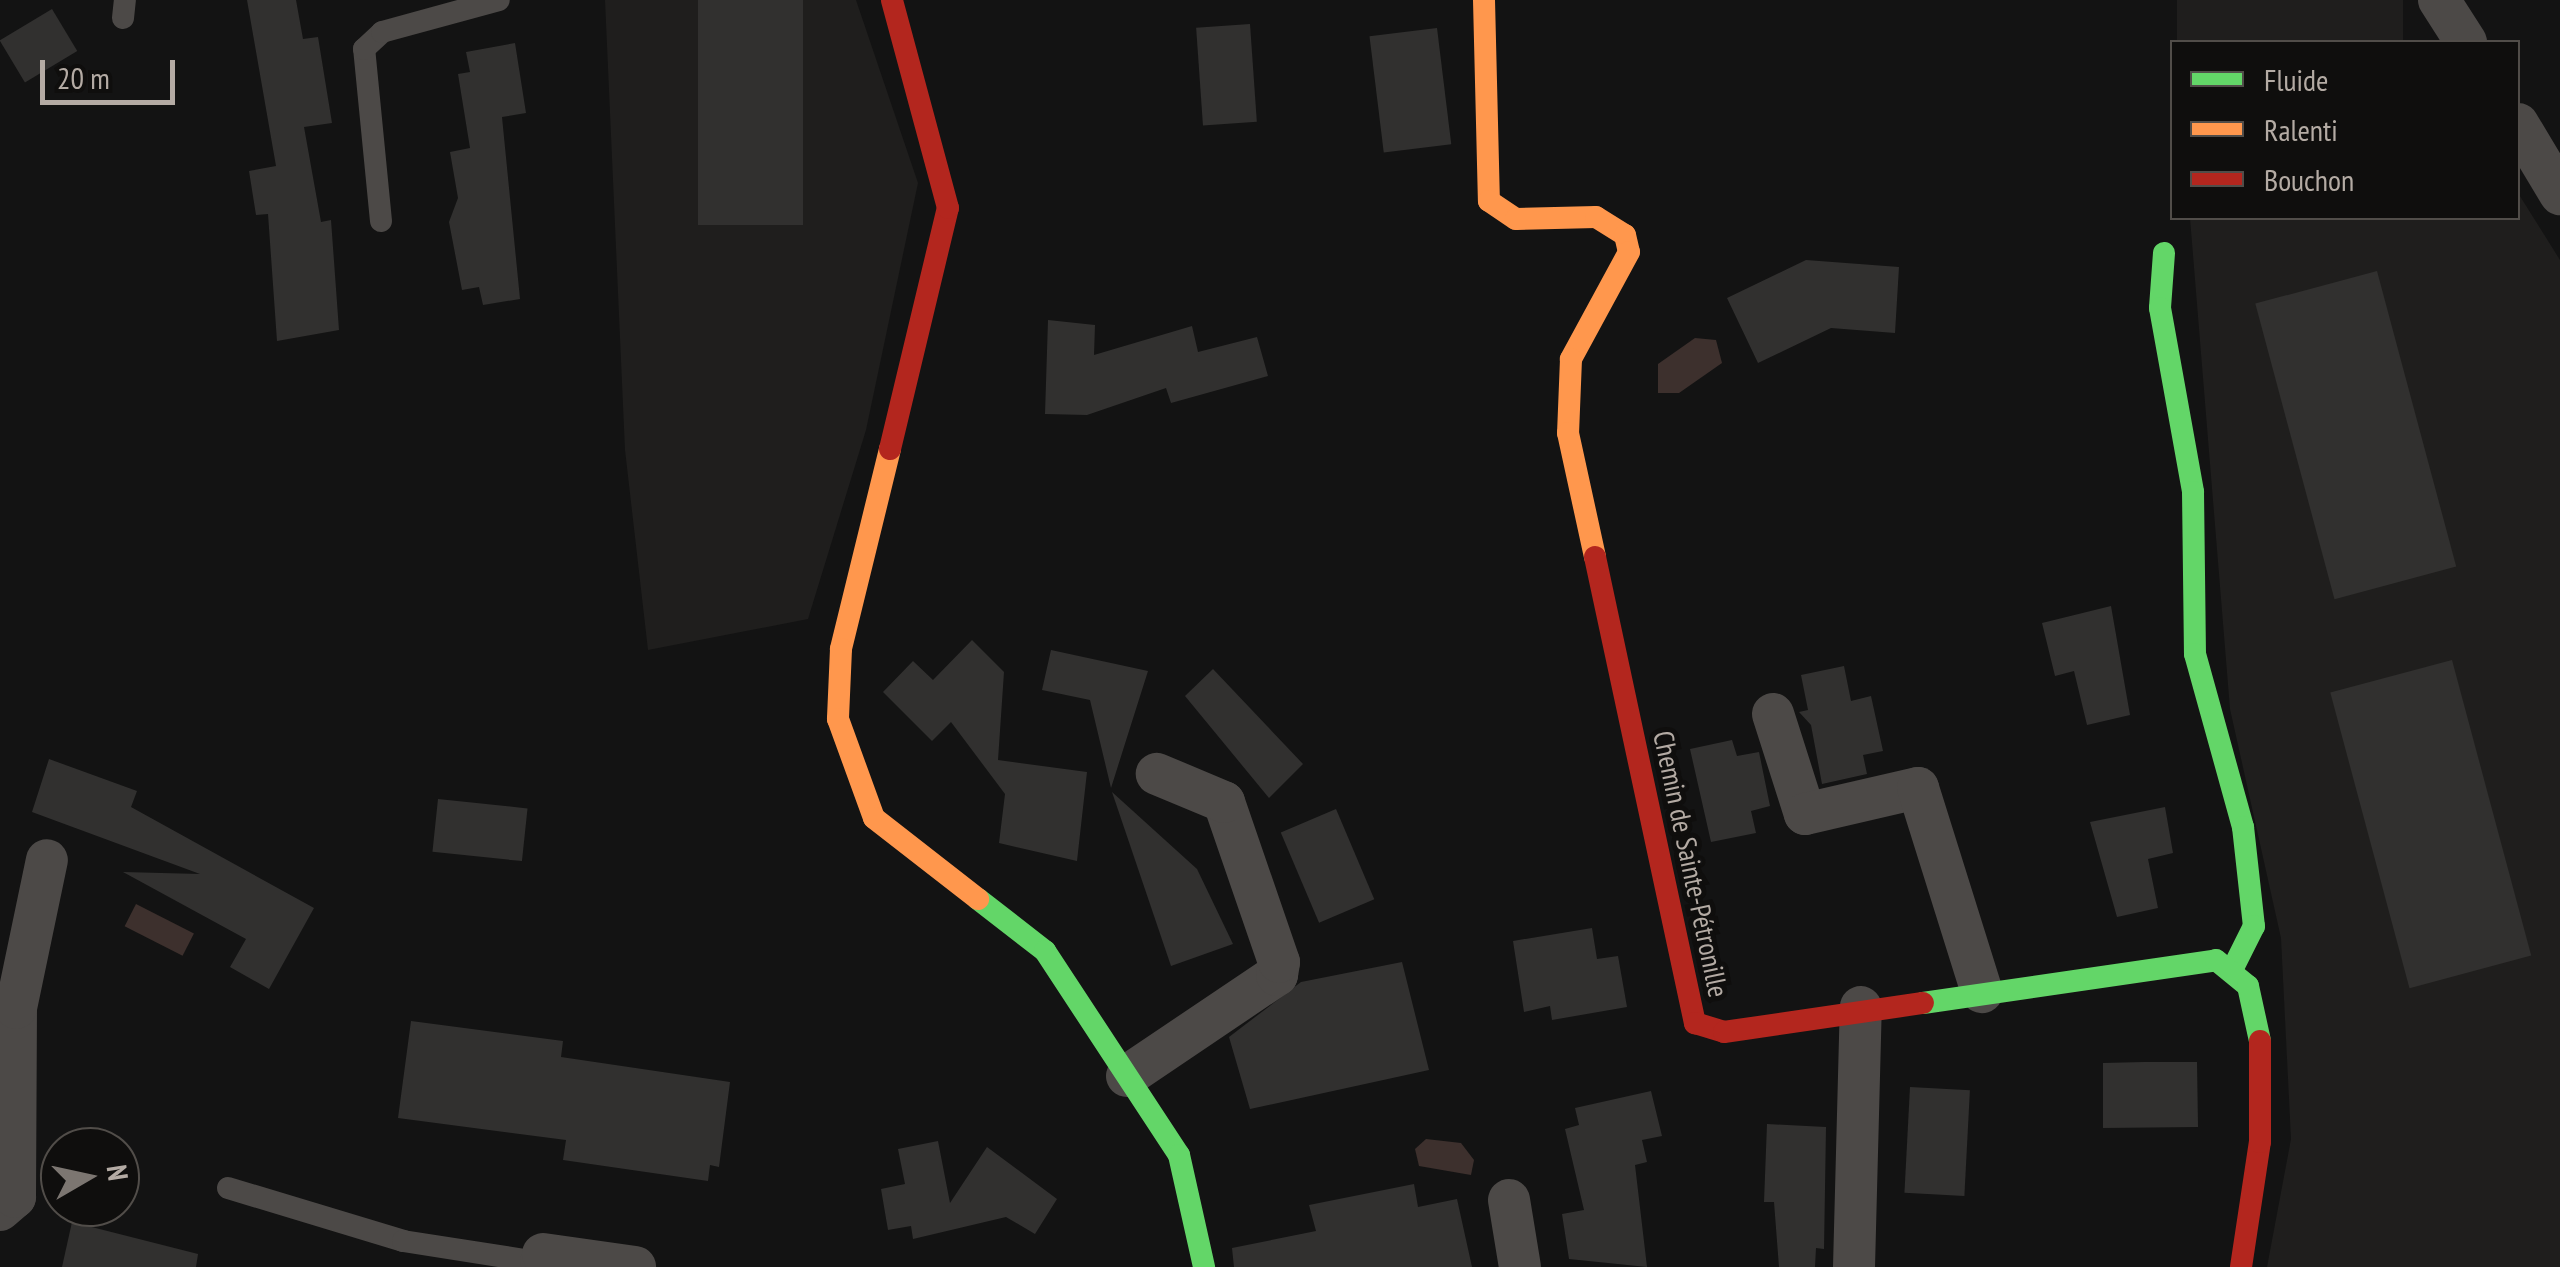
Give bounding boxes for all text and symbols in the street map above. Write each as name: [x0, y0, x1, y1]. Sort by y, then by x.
scale bar: [45, 40, 180, 102]
legend: [2170, 40, 2520, 220]
text: 20 m: [57, 58, 110, 97]
text: Fluide: [2264, 60, 2328, 99]
text: Ralenti: [2264, 110, 2338, 149]
text: Bouchon: [2264, 160, 2354, 199]
street label: Chemin de Sainte-Pétronille: [1646, 728, 1736, 1000]
north arrow: [40, 1127, 140, 1227]
text: N: [99, 1162, 138, 1183]

